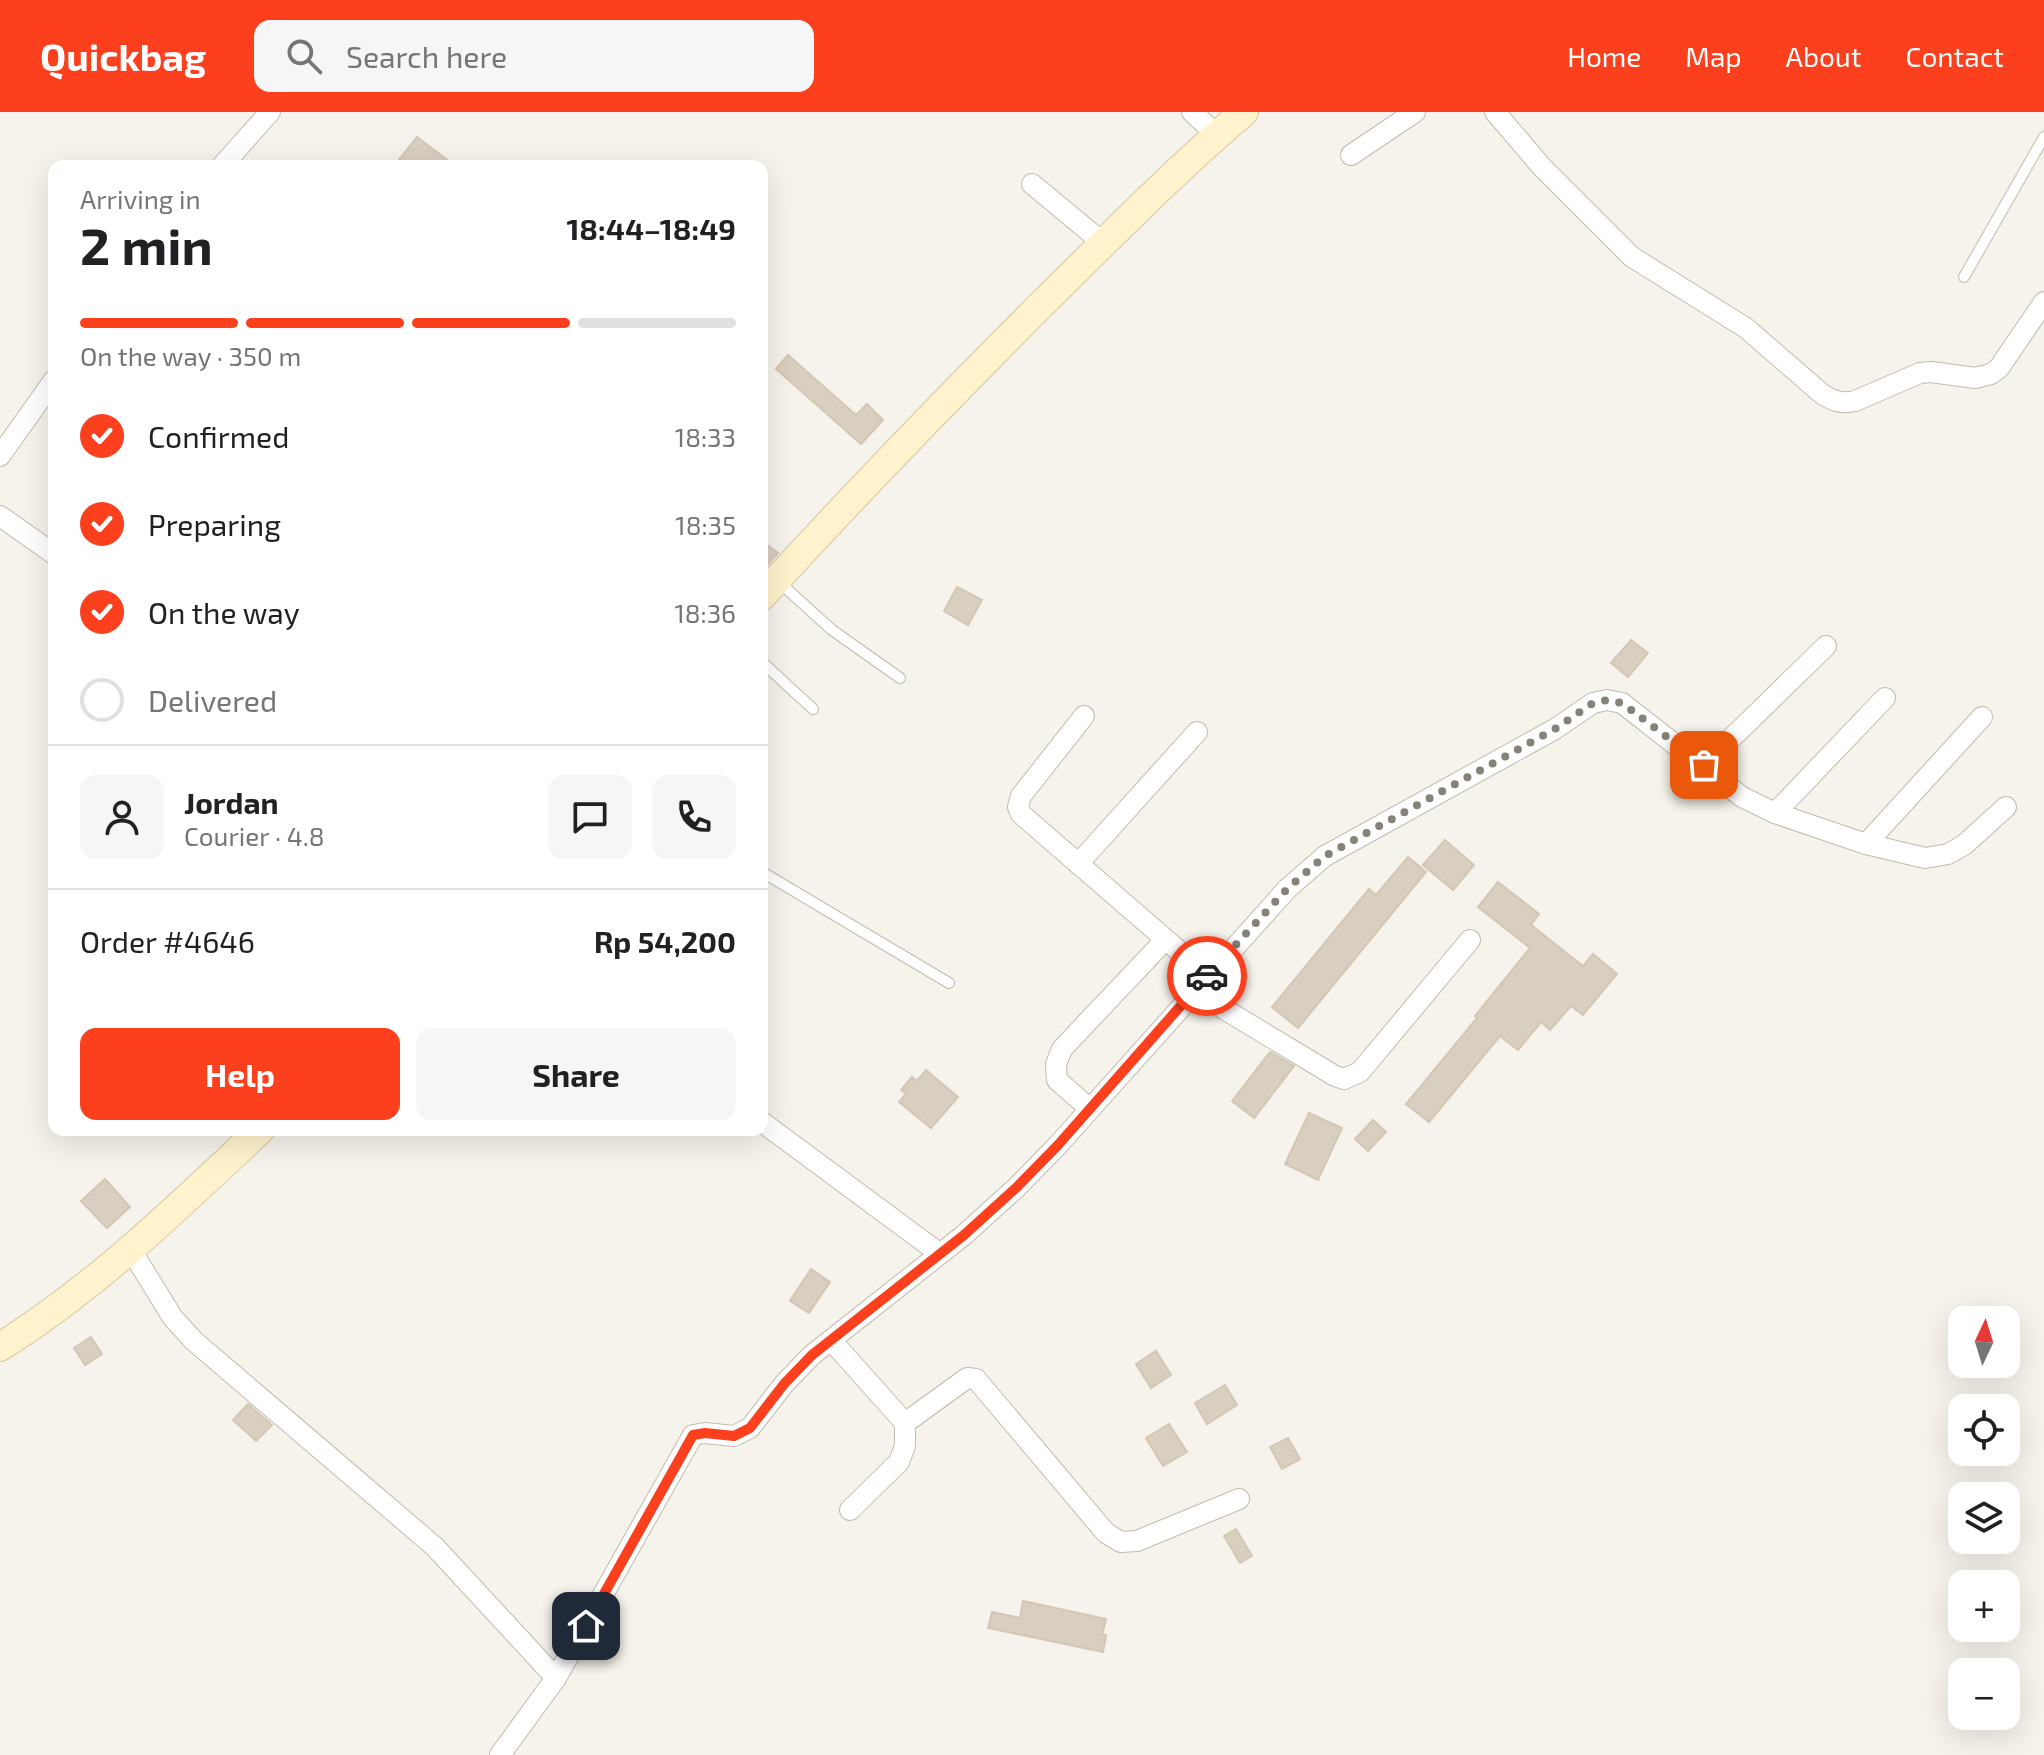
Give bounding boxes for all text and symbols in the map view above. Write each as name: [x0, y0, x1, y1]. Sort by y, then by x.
search box: [254, 20, 814, 92]
text: Quickbag: [40, 33, 206, 79]
icon: search: [282, 34, 326, 78]
text: Search here: [346, 38, 507, 74]
text: Home: [1567, 39, 1641, 73]
text: Map: [1685, 39, 1742, 73]
text: About: [1786, 39, 1861, 73]
text: Contact: [1905, 39, 2004, 73]
text: Arriving in: [80, 183, 201, 214]
text: 18:44–18:49: [566, 210, 736, 246]
text: 2 min: [80, 213, 213, 275]
text: On the way · 350 m: [80, 340, 301, 371]
icon: check: [80, 414, 124, 458]
text: Confirmed: [148, 418, 289, 454]
text: 18:33: [675, 421, 736, 452]
icon: check: [80, 502, 124, 546]
text: Preparing: [148, 506, 281, 542]
text: 18:35: [675, 509, 736, 540]
icon: check: [80, 590, 124, 634]
text: On the way: [148, 594, 300, 630]
text: 18:36: [674, 597, 736, 628]
text: Delivered: [148, 682, 277, 718]
pin: [1670, 731, 1738, 799]
icon: bag: [1682, 743, 1726, 787]
button: person: [80, 775, 164, 859]
button: chat: [548, 775, 632, 859]
button: phone: [652, 775, 736, 859]
text: Jordan: [184, 784, 279, 820]
text: Courier · 4.8: [184, 820, 325, 851]
text: Order #4646: [80, 923, 255, 959]
text: Rp 54,200: [594, 923, 736, 959]
courier: [1167, 936, 1247, 1016]
icon: car: [1185, 954, 1229, 998]
button: Help: [80, 1028, 400, 1120]
button: Share: [416, 1028, 736, 1120]
north arrow: [1948, 1306, 2020, 1378]
map controls: [1948, 1306, 2020, 1730]
button: locate: [1948, 1394, 2020, 1466]
button: layers: [1948, 1482, 2020, 1554]
button: +: [1948, 1570, 2020, 1642]
pin: [552, 1592, 620, 1660]
icon: home: [564, 1604, 608, 1648]
button: −: [1948, 1658, 2020, 1730]

